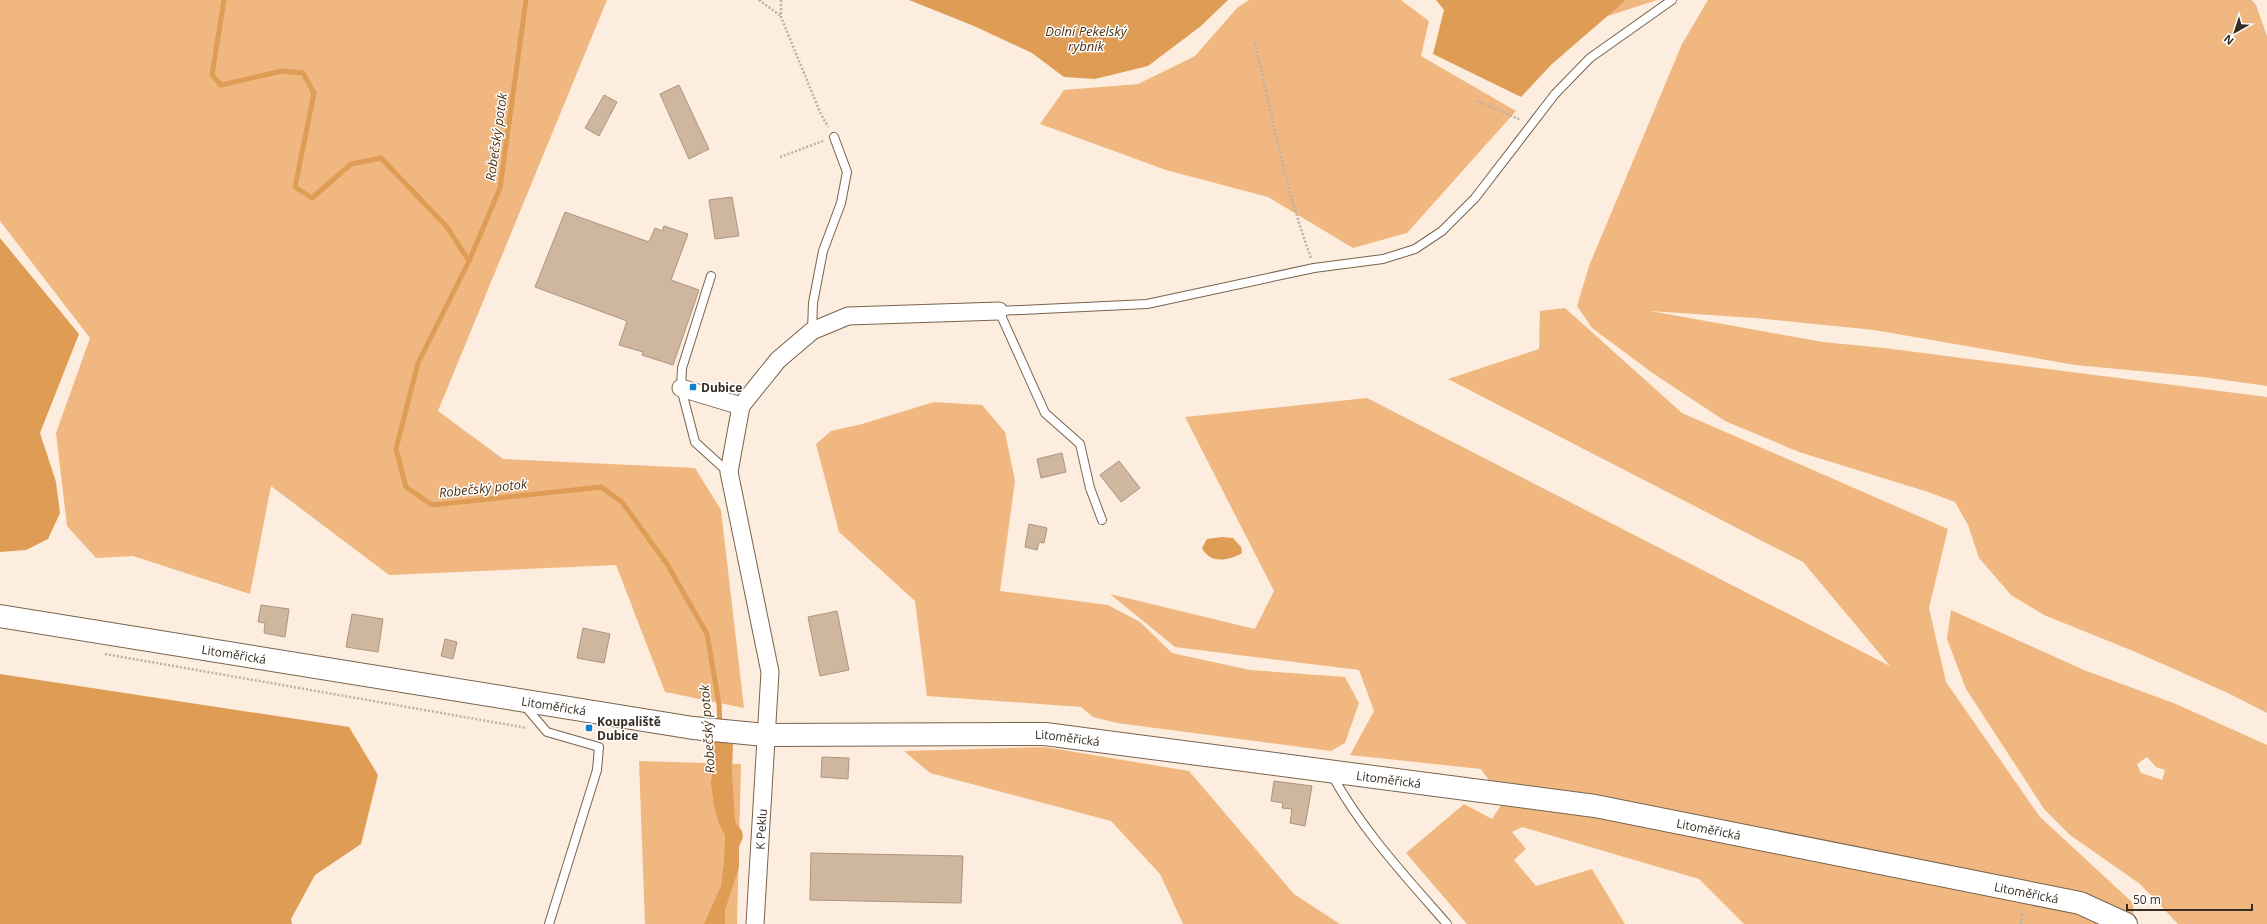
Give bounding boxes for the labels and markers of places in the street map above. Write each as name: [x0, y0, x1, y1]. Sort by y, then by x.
place label: Dubice: [701, 379, 742, 396]
marker: Dubice: [688, 382, 698, 392]
place label: Koupaliště Dubice: [597, 713, 661, 744]
marker: Koupaliště Dubice: [584, 723, 594, 733]

